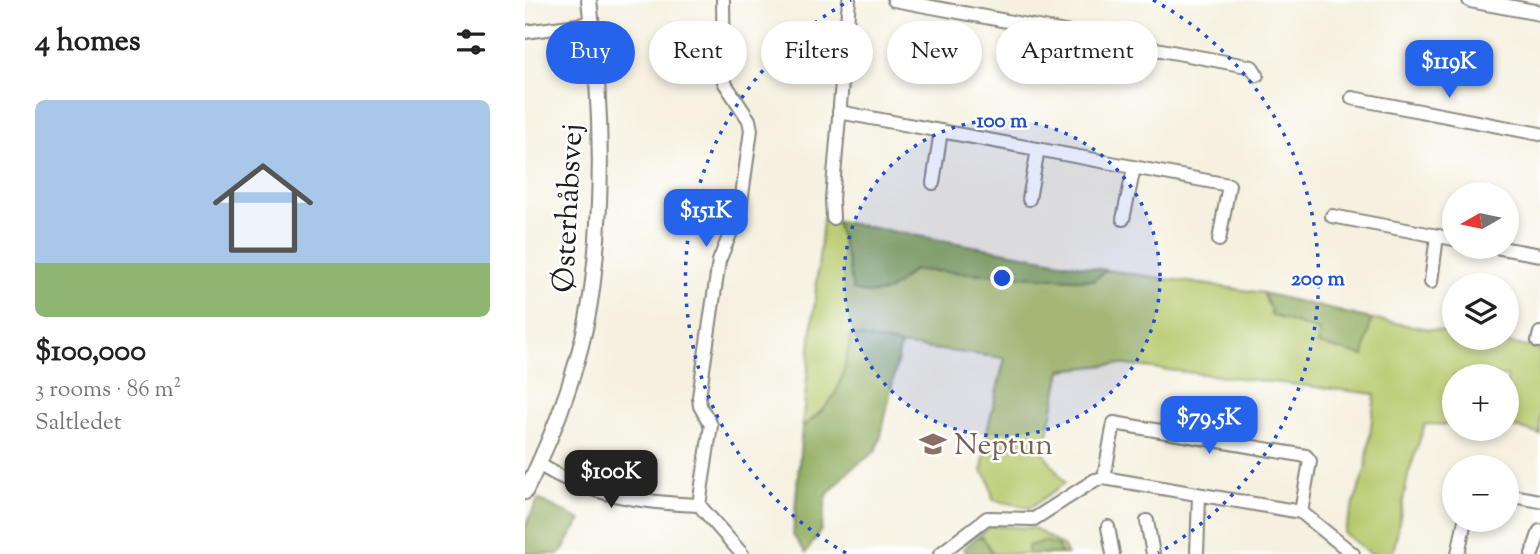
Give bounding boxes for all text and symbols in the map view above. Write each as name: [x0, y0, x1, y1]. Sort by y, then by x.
text: 4 homes: [35, 21, 141, 64]
chip: Buy: [546, 21, 635, 84]
chip: Rent: [649, 21, 747, 84]
chip: Filters: [761, 21, 873, 84]
chip: New: [887, 21, 982, 84]
chip: Apartment: [996, 21, 1158, 84]
icon: filters: [452, 23, 490, 61]
pin: $119K: [1400, 41, 1498, 100]
text: $119K: [1421, 46, 1477, 79]
text: 100 m: [977, 107, 1028, 137]
street label: Østerhåbsvej: [544, 123, 595, 294]
icon: home: [200, 145, 326, 271]
north arrow: [1442, 182, 1519, 259]
map controls: [1442, 182, 1519, 532]
pin: $151K: [657, 190, 755, 249]
text: $151K: [680, 195, 732, 228]
text: 200 m: [1291, 265, 1346, 295]
centre of rings: [990, 266, 1014, 290]
button: layers: [1442, 273, 1519, 350]
text: $100,000: [35, 331, 146, 374]
button: +: [1442, 364, 1519, 441]
text: 3 rooms · 86 m²: [35, 374, 181, 407]
pin: $79.5K: [1152, 396, 1266, 456]
text: $79.5K: [1177, 402, 1241, 435]
text: Saltledet: [35, 407, 122, 440]
place label: Neptun: [954, 425, 1053, 468]
school or university icon: Neptun: [918, 429, 948, 459]
pin: $100K: [562, 450, 660, 510]
button: −: [1442, 455, 1519, 532]
text: $100K: [581, 456, 641, 489]

